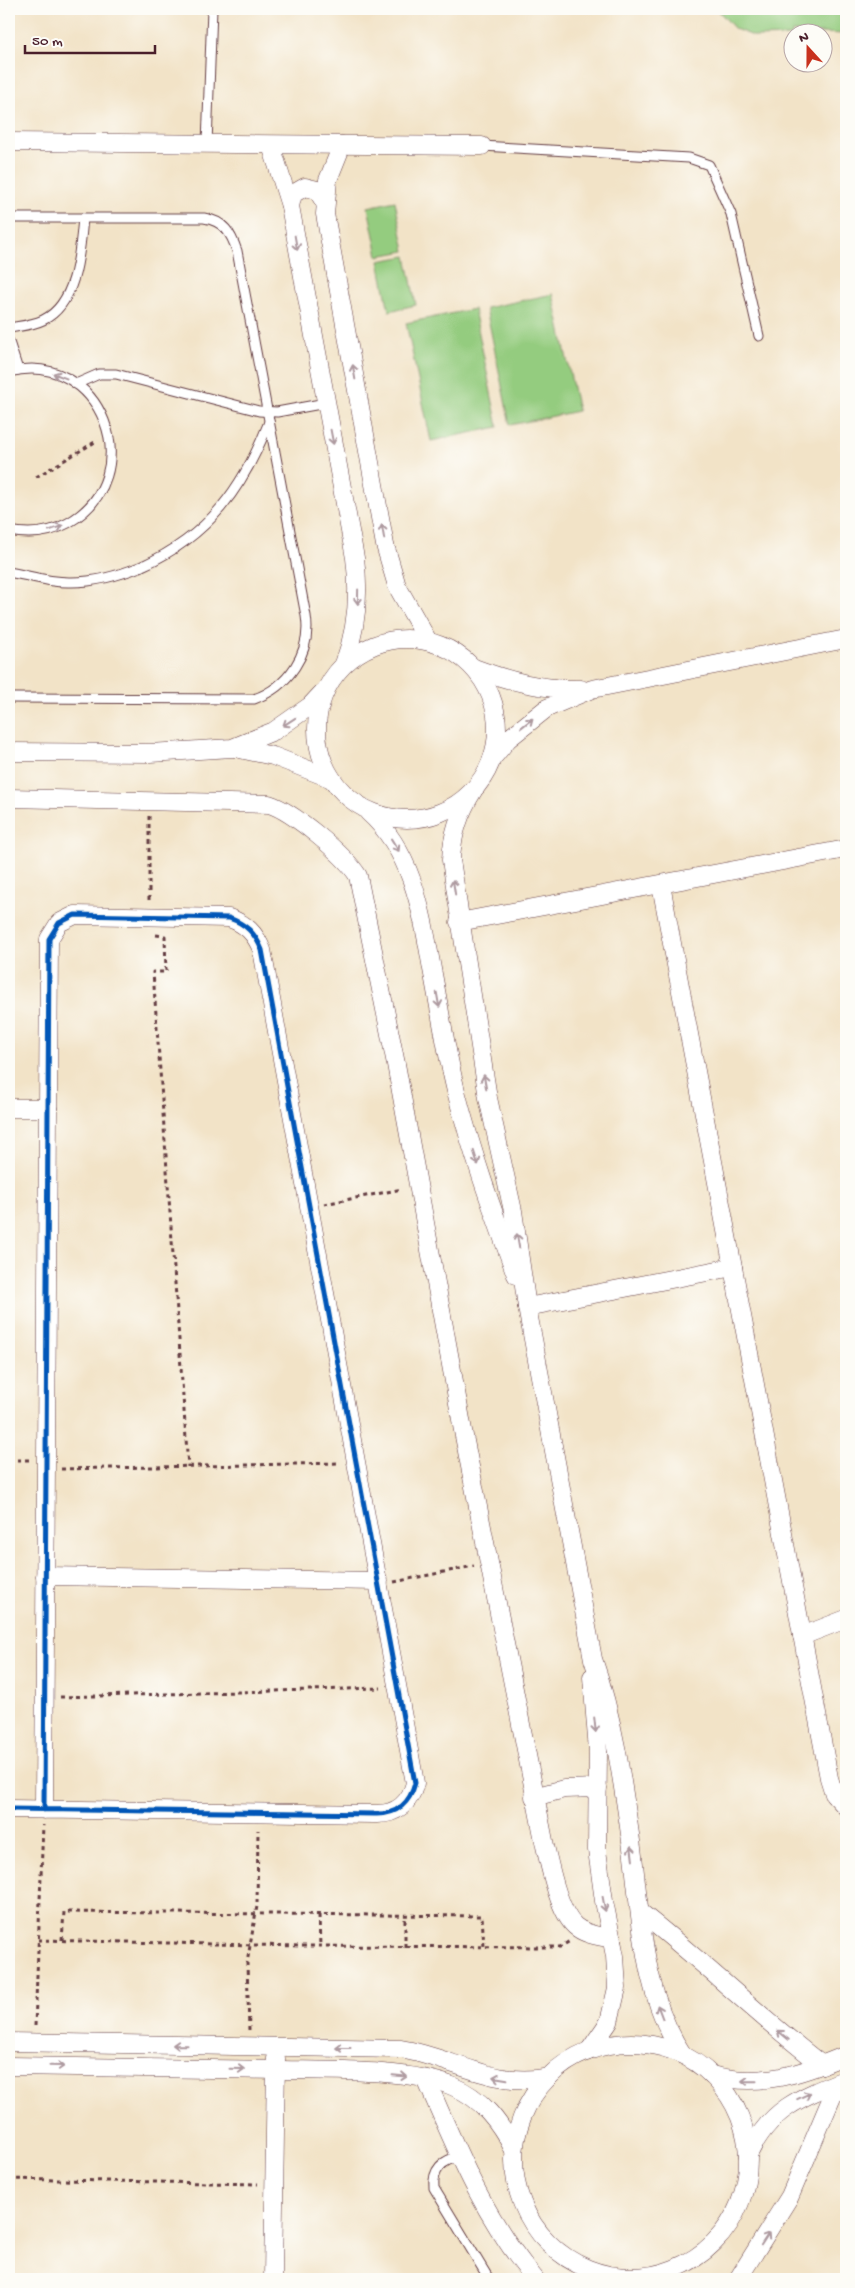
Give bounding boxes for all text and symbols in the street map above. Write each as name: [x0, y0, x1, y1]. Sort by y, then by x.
scale bar: [25, 22, 155, 54]
north arrow: [782, 22, 832, 72]
text: N: [797, 29, 812, 48]
text: 50 m: [32, 33, 63, 51]
one-way arrow: [292, 234, 302, 250]
one-way arrow: [348, 365, 358, 381]
one-way arrow: [53, 370, 68, 380]
one-way arrow: [328, 428, 338, 444]
one-way arrow: [49, 522, 64, 531]
one-way arrow: [377, 525, 387, 541]
one-way arrow: [353, 588, 363, 605]
one-way arrow: [282, 716, 296, 727]
one-way arrow: [520, 717, 533, 728]
one-way arrow: [390, 837, 400, 851]
one-way arrow: [449, 879, 459, 895]
one-way arrow: [434, 992, 443, 1008]
one-way arrow: [480, 1074, 490, 1090]
one-way arrow: [471, 1150, 481, 1166]
one-way arrow: [513, 1233, 523, 1249]
one-way arrow: [590, 1716, 600, 1732]
one-way arrow: [627, 1845, 637, 1861]
one-way arrow: [600, 1896, 610, 1912]
one-way arrow: [655, 2005, 664, 2020]
one-way arrow: [777, 2030, 790, 2041]
one-way arrow: [172, 2041, 188, 2050]
one-way arrow: [335, 2043, 351, 2053]
one-way arrow: [49, 2062, 65, 2071]
one-way arrow: [229, 2064, 245, 2074]
one-way arrow: [391, 2071, 407, 2081]
one-way arrow: [493, 2073, 509, 2083]
one-way arrow: [742, 2076, 758, 2086]
one-way arrow: [796, 2091, 811, 2101]
one-way arrow: [760, 2232, 770, 2246]

